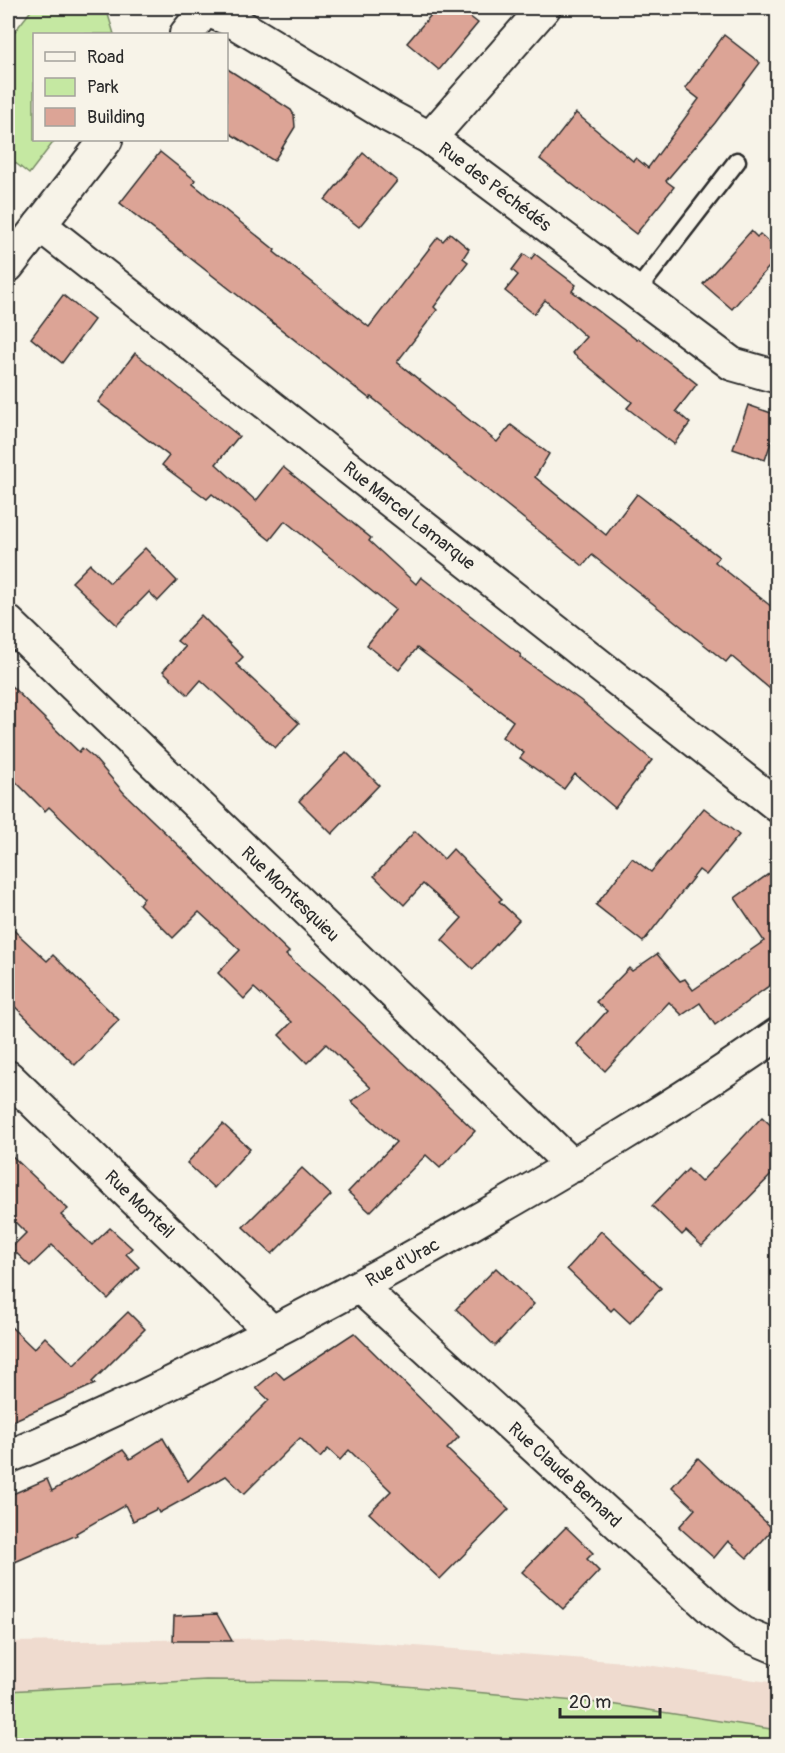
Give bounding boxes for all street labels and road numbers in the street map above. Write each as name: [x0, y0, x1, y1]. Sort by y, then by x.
street label: Rue des Péchédés: [434, 137, 556, 236]
street label: Rue Marcel Lamarque: [339, 457, 480, 575]
street label: Rue Montesquieu: [236, 841, 344, 946]
street label: Rue Monteil: [100, 1165, 179, 1243]
street label: Rue d'Urac: [362, 1233, 443, 1292]
street label: Rue Claude Bernard: [504, 1417, 626, 1532]

